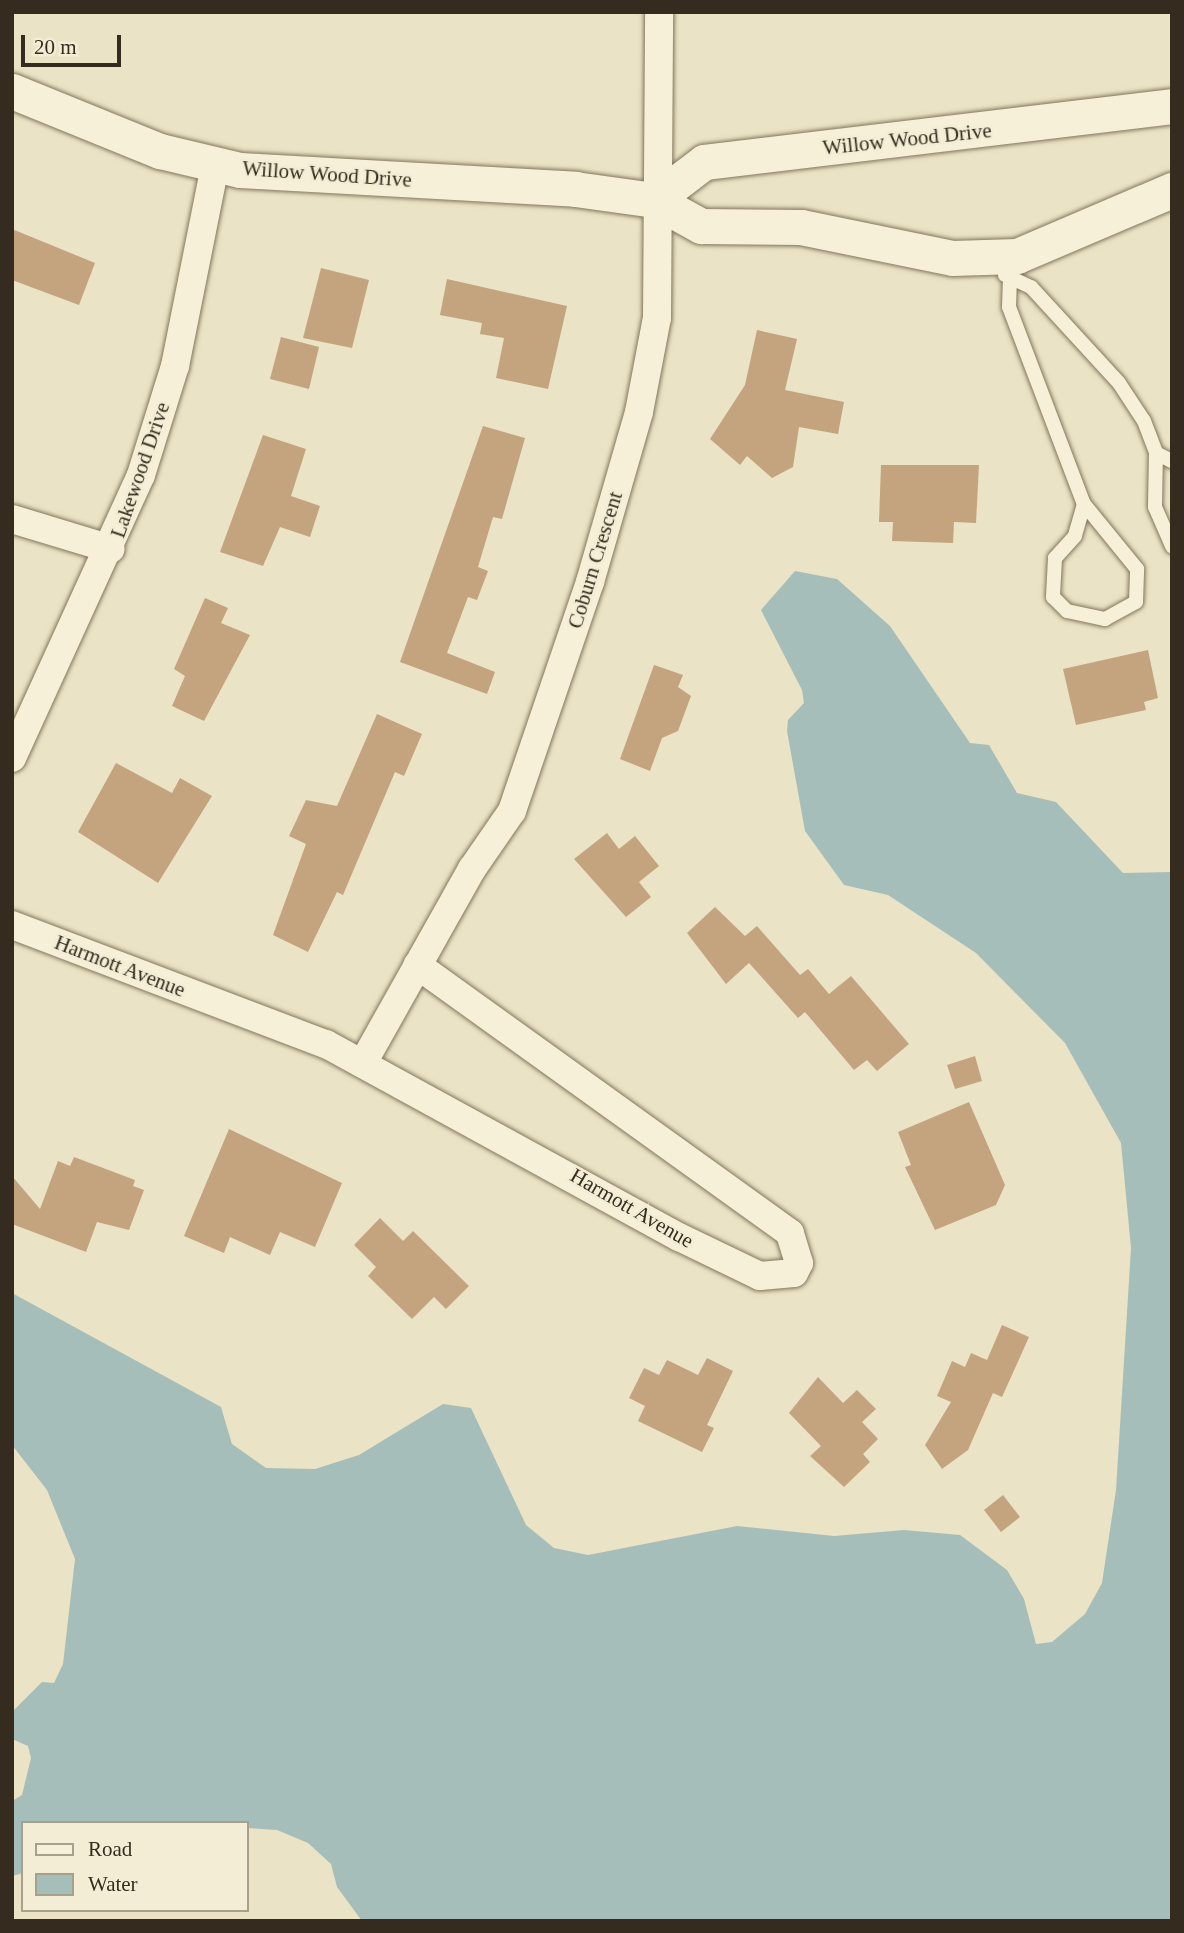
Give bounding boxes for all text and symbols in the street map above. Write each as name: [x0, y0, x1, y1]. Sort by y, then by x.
scale bar: [24, 21, 124, 65]
text: 20 m: [34, 35, 77, 59]
street label: Willow Wood Drive: [821, 118, 993, 160]
street label: Willow Wood Drive: [241, 155, 413, 193]
street label: Lakewood Drive: [105, 399, 175, 541]
street label: Coburn Crescent: [562, 489, 628, 631]
street label: Harmott Avenue: [51, 929, 189, 1003]
street label: Harmott Avenue: [566, 1162, 698, 1254]
legend: [21, 1821, 248, 1912]
text: Road: [88, 1837, 132, 1861]
text: Water: [88, 1872, 138, 1896]

